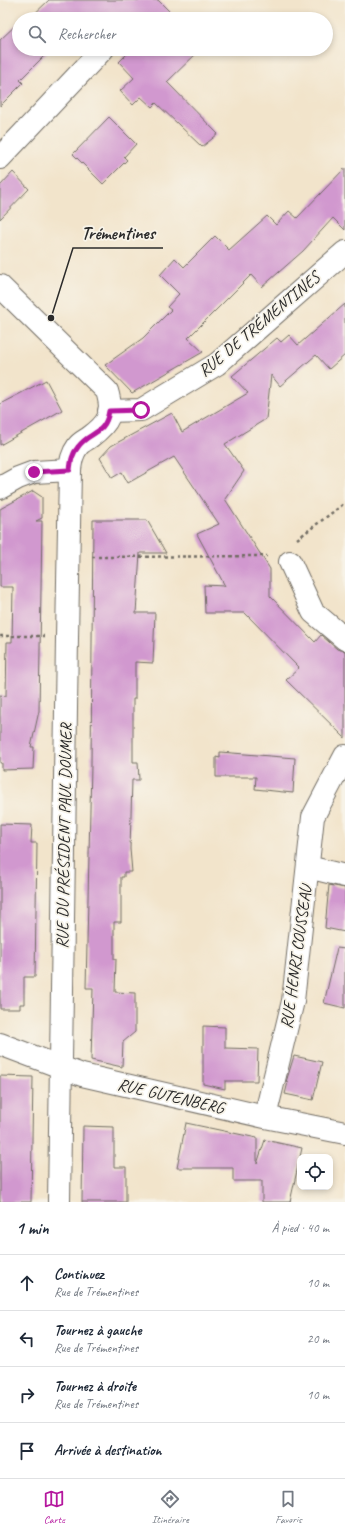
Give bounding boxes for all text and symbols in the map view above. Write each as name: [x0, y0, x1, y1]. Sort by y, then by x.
search box: [12, 12, 333, 56]
icon: search: [26, 23, 48, 45]
text: Rechercher: [58, 25, 116, 44]
callout: Trémentines: [73, 218, 163, 248]
text: Trémentines: [81, 222, 157, 244]
street label: RUE DE TRÉMENTINES: [193, 265, 326, 381]
route start: [132, 401, 150, 419]
route end: [25, 463, 43, 481]
street label: RUE DU PRÉSIDENT PAUL DOUMER: [51, 722, 76, 949]
street label: RUE HENRI COUSSEAU: [276, 881, 317, 1030]
street label: RUE GUTENBERG: [116, 1074, 228, 1119]
map controls: [297, 1154, 333, 1190]
button: locate: [297, 1154, 333, 1190]
text: 1 min: [16, 1218, 49, 1239]
text: À pied · 40 m: [272, 1220, 329, 1236]
text: Continuez: [54, 1265, 104, 1284]
icon: ahead: [16, 1272, 38, 1294]
text: 10 m: [307, 1275, 329, 1291]
text: Rue de Trémentines: [54, 1284, 138, 1300]
text: Tournez à gauche: [54, 1321, 141, 1340]
icon: left: [16, 1328, 38, 1350]
text: 20 m: [307, 1331, 329, 1347]
text: Rue de Trémentines: [54, 1340, 138, 1356]
text: Tournez à droite: [54, 1377, 136, 1396]
icon: right: [16, 1384, 38, 1406]
text: 10 m: [307, 1387, 329, 1403]
text: Rue de Trémentines: [54, 1396, 138, 1412]
icon: arrive: [16, 1440, 38, 1462]
text: Arrivée à destination: [54, 1441, 162, 1460]
tab: Carte: [43, 1488, 65, 1526]
tab: Itinéraire: [152, 1488, 189, 1526]
tab: Favoris: [275, 1488, 302, 1526]

